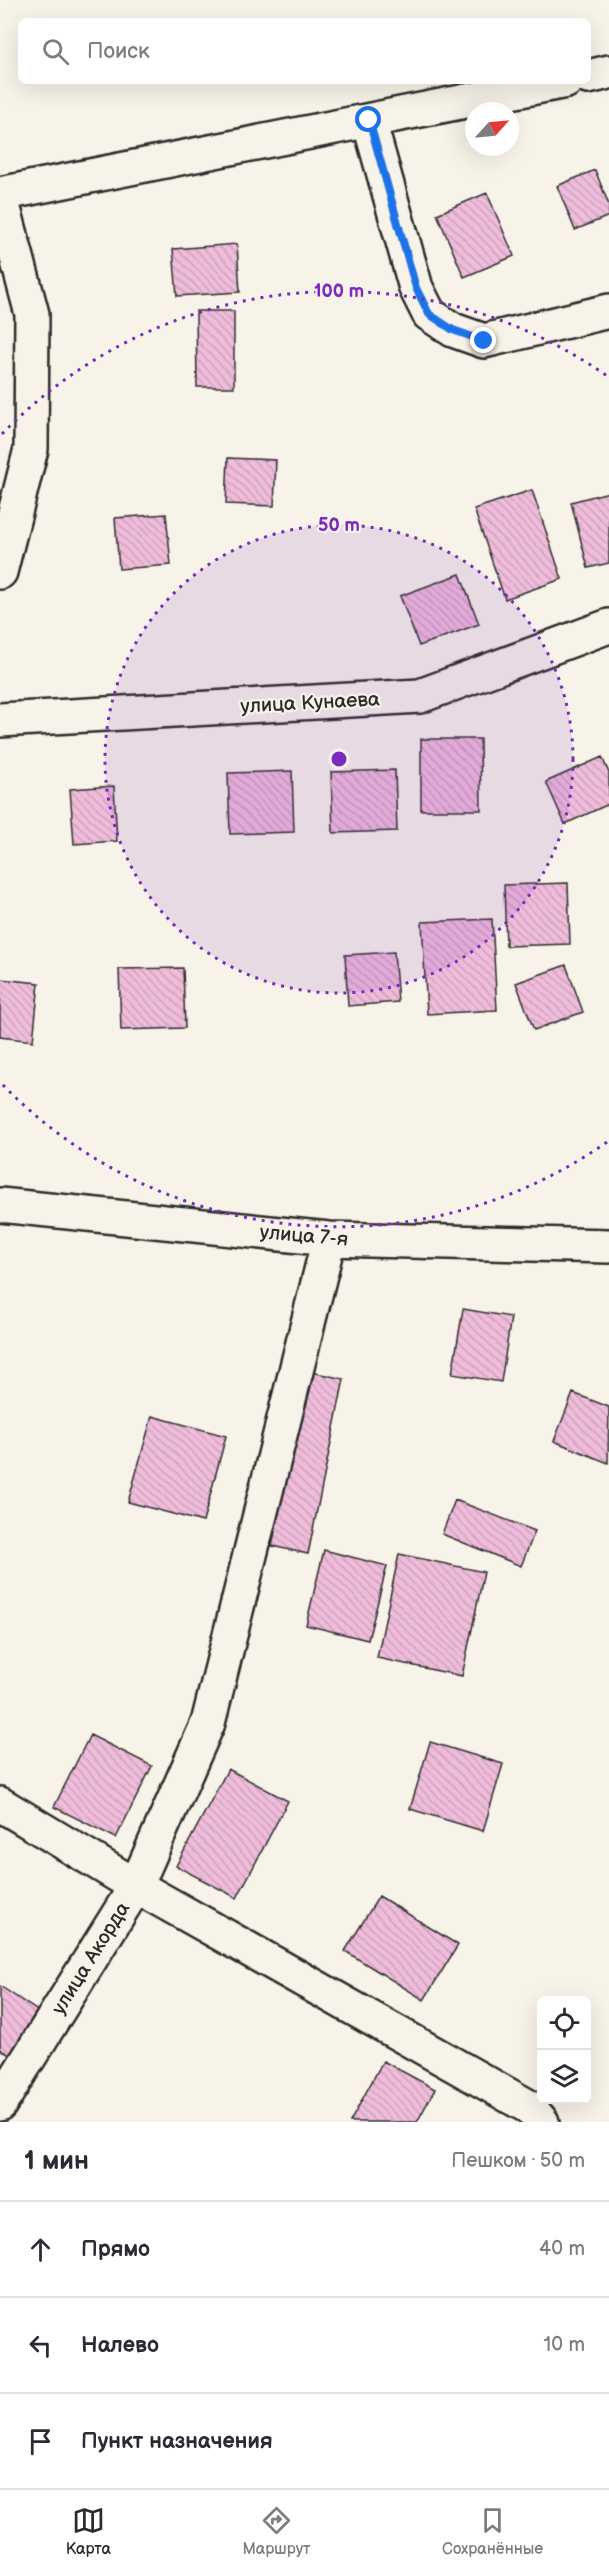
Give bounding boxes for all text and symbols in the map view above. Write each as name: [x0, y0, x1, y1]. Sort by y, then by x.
search box: [18, 18, 591, 84]
icon: search: [39, 35, 72, 68]
text: Поиск: [87, 38, 150, 65]
north arrow: [465, 102, 519, 156]
route start: [355, 106, 381, 132]
text: 100 m: [314, 281, 364, 302]
route end: [470, 327, 496, 353]
text: 50 m: [318, 515, 360, 536]
street label: улица Кунаева: [240, 687, 380, 719]
centre of rings: [329, 749, 349, 769]
street label: улица 7-я: [259, 1220, 349, 1252]
street label: улица Акорда: [47, 1898, 135, 2019]
map controls: [537, 1996, 591, 2104]
button: locate: [537, 1996, 591, 2050]
button: layers: [537, 2050, 591, 2104]
text: 1 мин: [24, 2146, 89, 2177]
text: Пешком · 50 m: [451, 2149, 585, 2173]
icon: ahead: [24, 2233, 57, 2266]
text: Прямо: [81, 2236, 150, 2263]
text: 40 m: [539, 2237, 585, 2261]
icon: left: [24, 2329, 57, 2362]
text: Налево: [81, 2332, 159, 2359]
text: 10 m: [544, 2333, 585, 2357]
icon: arrive: [24, 2425, 57, 2458]
text: Пункт назначения: [81, 2428, 273, 2455]
tab: Карта: [66, 2504, 111, 2559]
tab: Маршрут: [242, 2504, 311, 2559]
tab: Сохранённые: [442, 2504, 543, 2559]

